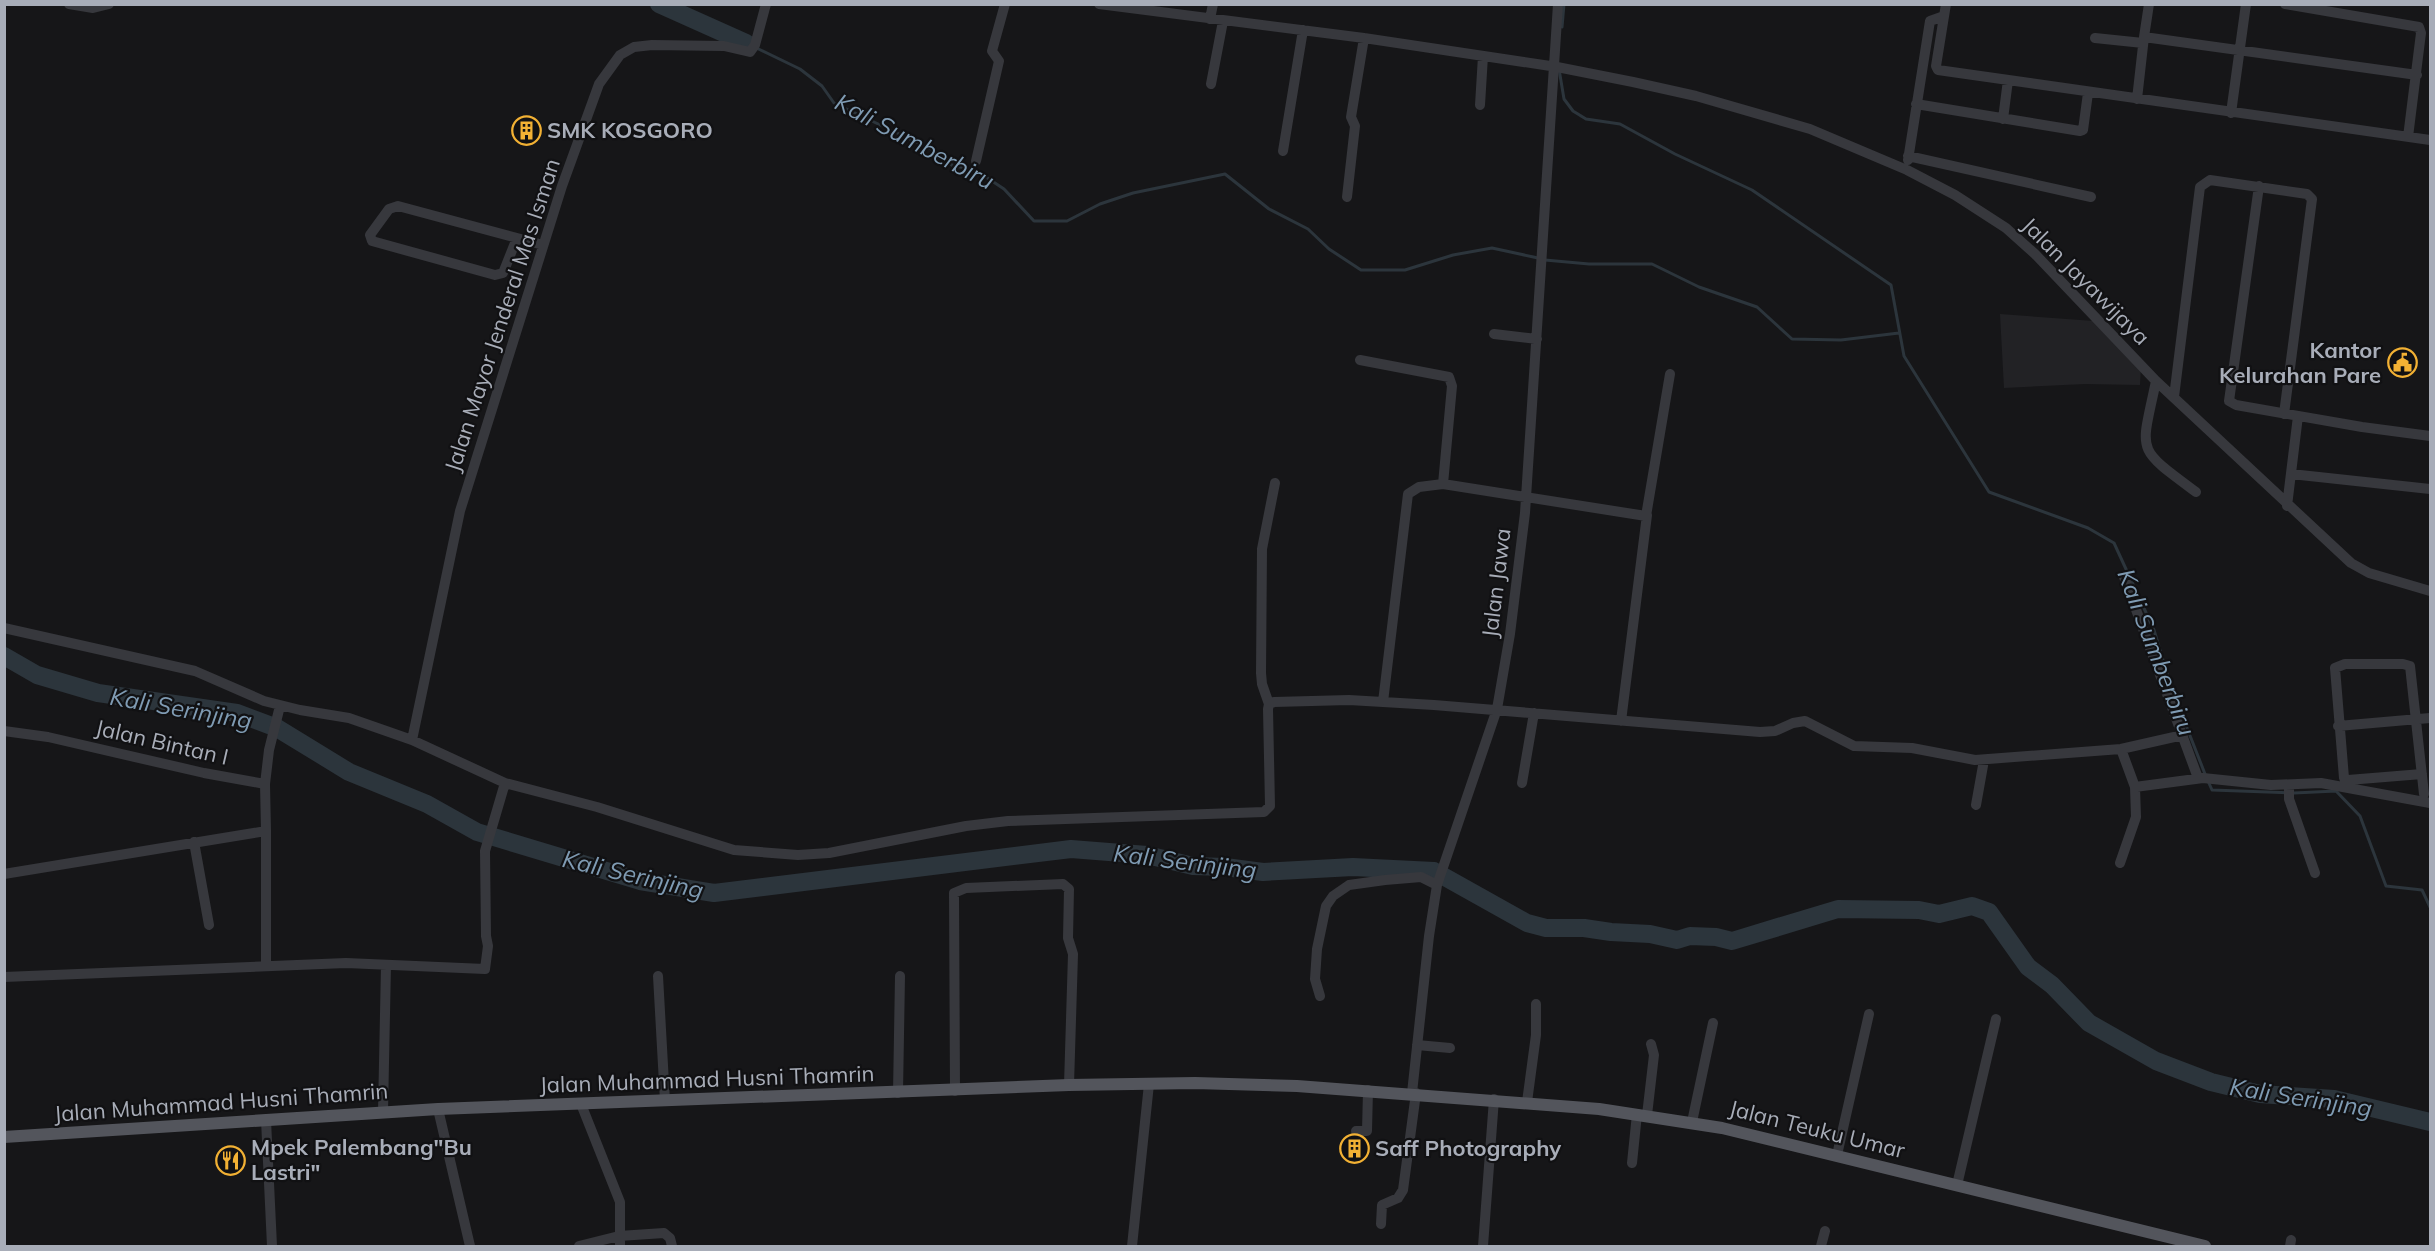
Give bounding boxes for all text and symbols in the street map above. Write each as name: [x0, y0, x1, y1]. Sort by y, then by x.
water label: Kali Sumberbiru: [830, 86, 1000, 196]
building icon: SMK KOSGORO: [510, 114, 542, 146]
place label: SMK KOSGORO: [547, 116, 713, 144]
street label: Jalan Mayor Jenderal Mas Isman: [438, 155, 566, 475]
street label: Jalan Jayawijaya: [2016, 211, 2156, 351]
place label: Kantor Kelurahan Pare: [2219, 336, 2381, 389]
public building icon: Kantor Kelurahan Pare: [2386, 347, 2418, 379]
street label: Jalan Jawa: [1475, 527, 1517, 639]
water label: Kali Sumberbiru: [2111, 564, 2203, 740]
water label: Kali Serinjing: [108, 681, 254, 735]
street label: Jalan Bintan I: [93, 713, 231, 771]
water label: Kali Serinjing: [1112, 837, 1258, 885]
water label: Kali Serinjing: [560, 843, 706, 905]
street label: Jalan Muhammad Husni Thamrin: [539, 1059, 875, 1099]
water label: Kali Serinjing: [2228, 1071, 2374, 1123]
street label: Jalan Muhammad Husni Thamrin: [53, 1076, 389, 1128]
street label: Jalan Teuku Umar: [1726, 1094, 1908, 1164]
building icon: Saff Photography: [1338, 1132, 1370, 1164]
place label: Mpek Palembang"Bu Lastri": [251, 1133, 472, 1186]
place label: Saff Photography: [1375, 1134, 1561, 1162]
restaurant icon: Mpek Palembang"Bu Lastri": [214, 1144, 246, 1176]

